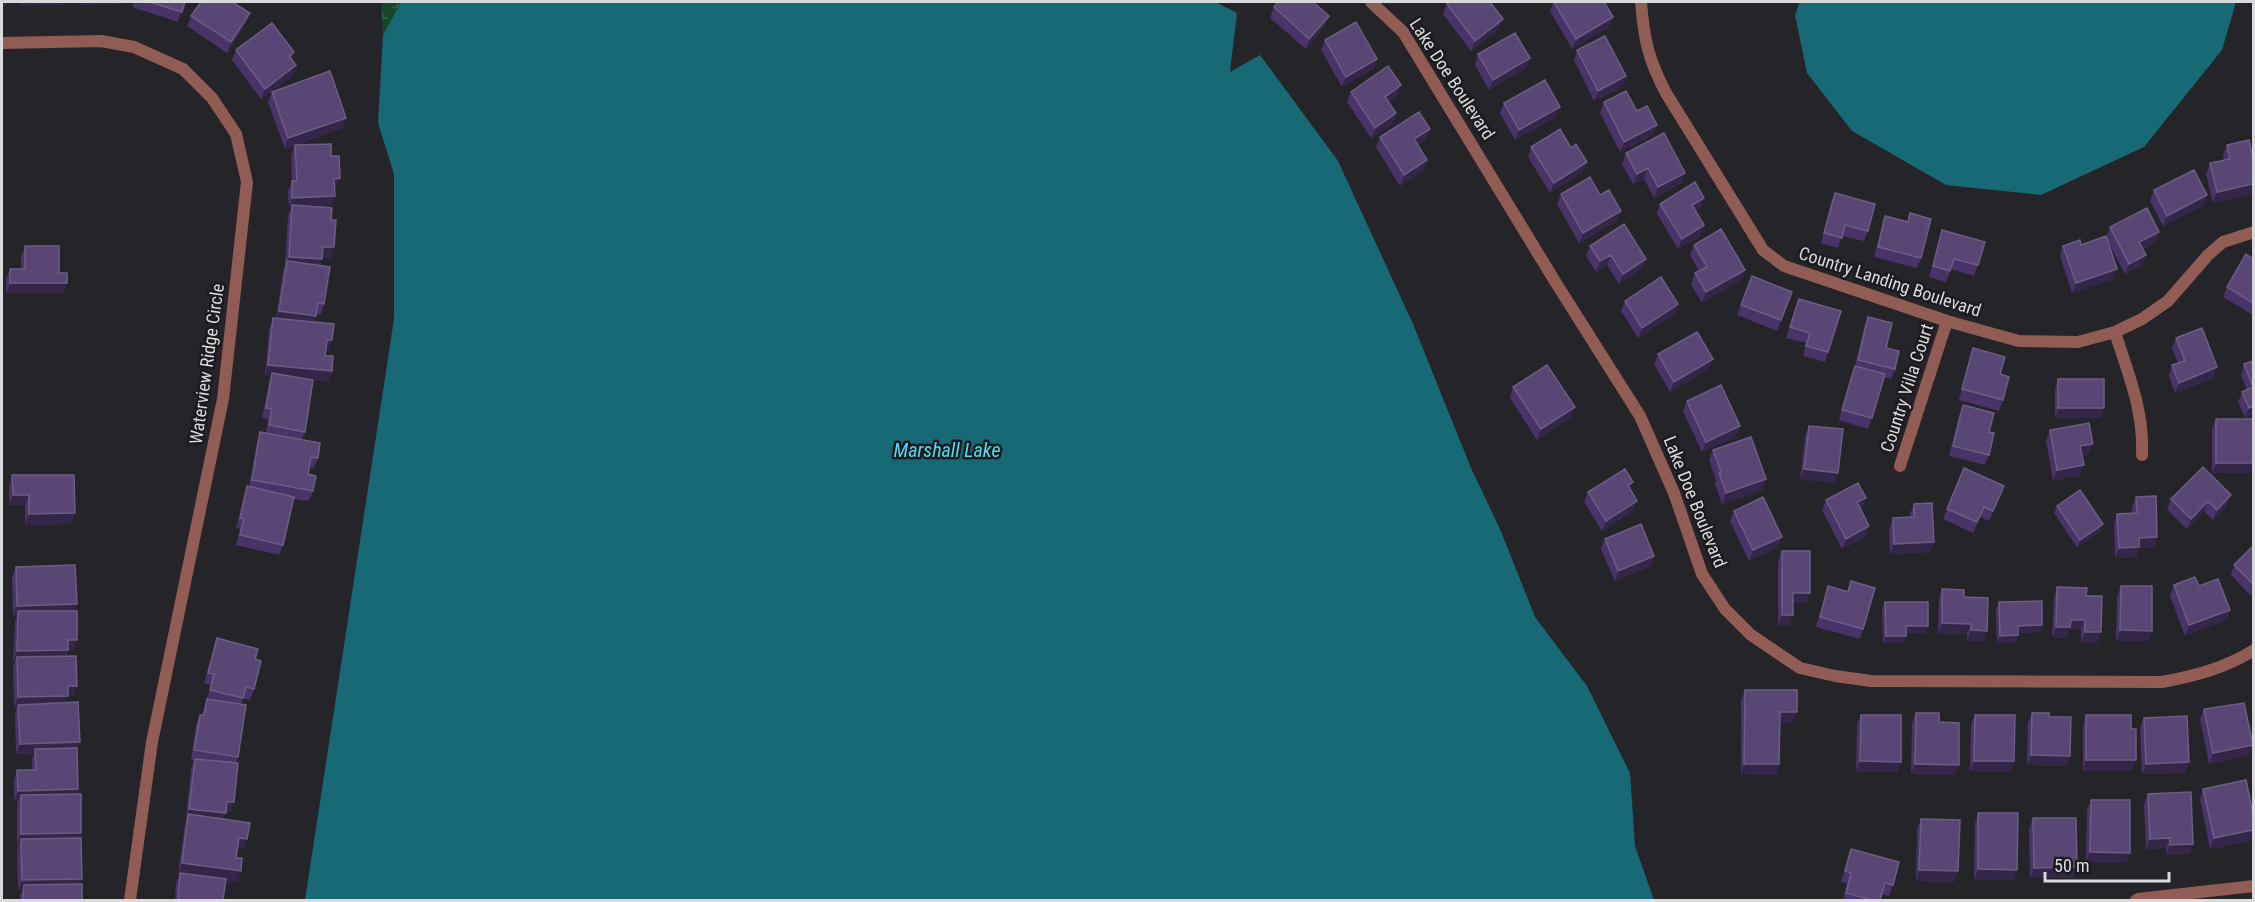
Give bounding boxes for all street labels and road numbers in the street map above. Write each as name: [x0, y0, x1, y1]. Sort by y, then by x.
street label: Lake Doe Boulevard: [1405, 14, 1499, 143]
street label: Country Landing Boulevard: [1796, 242, 1984, 321]
street label: Waterview Ridge Circle: [185, 282, 228, 446]
street label: Country Villa Court: [1876, 321, 1937, 455]
street label: Lake Doe Boulevard: [1659, 433, 1731, 571]

